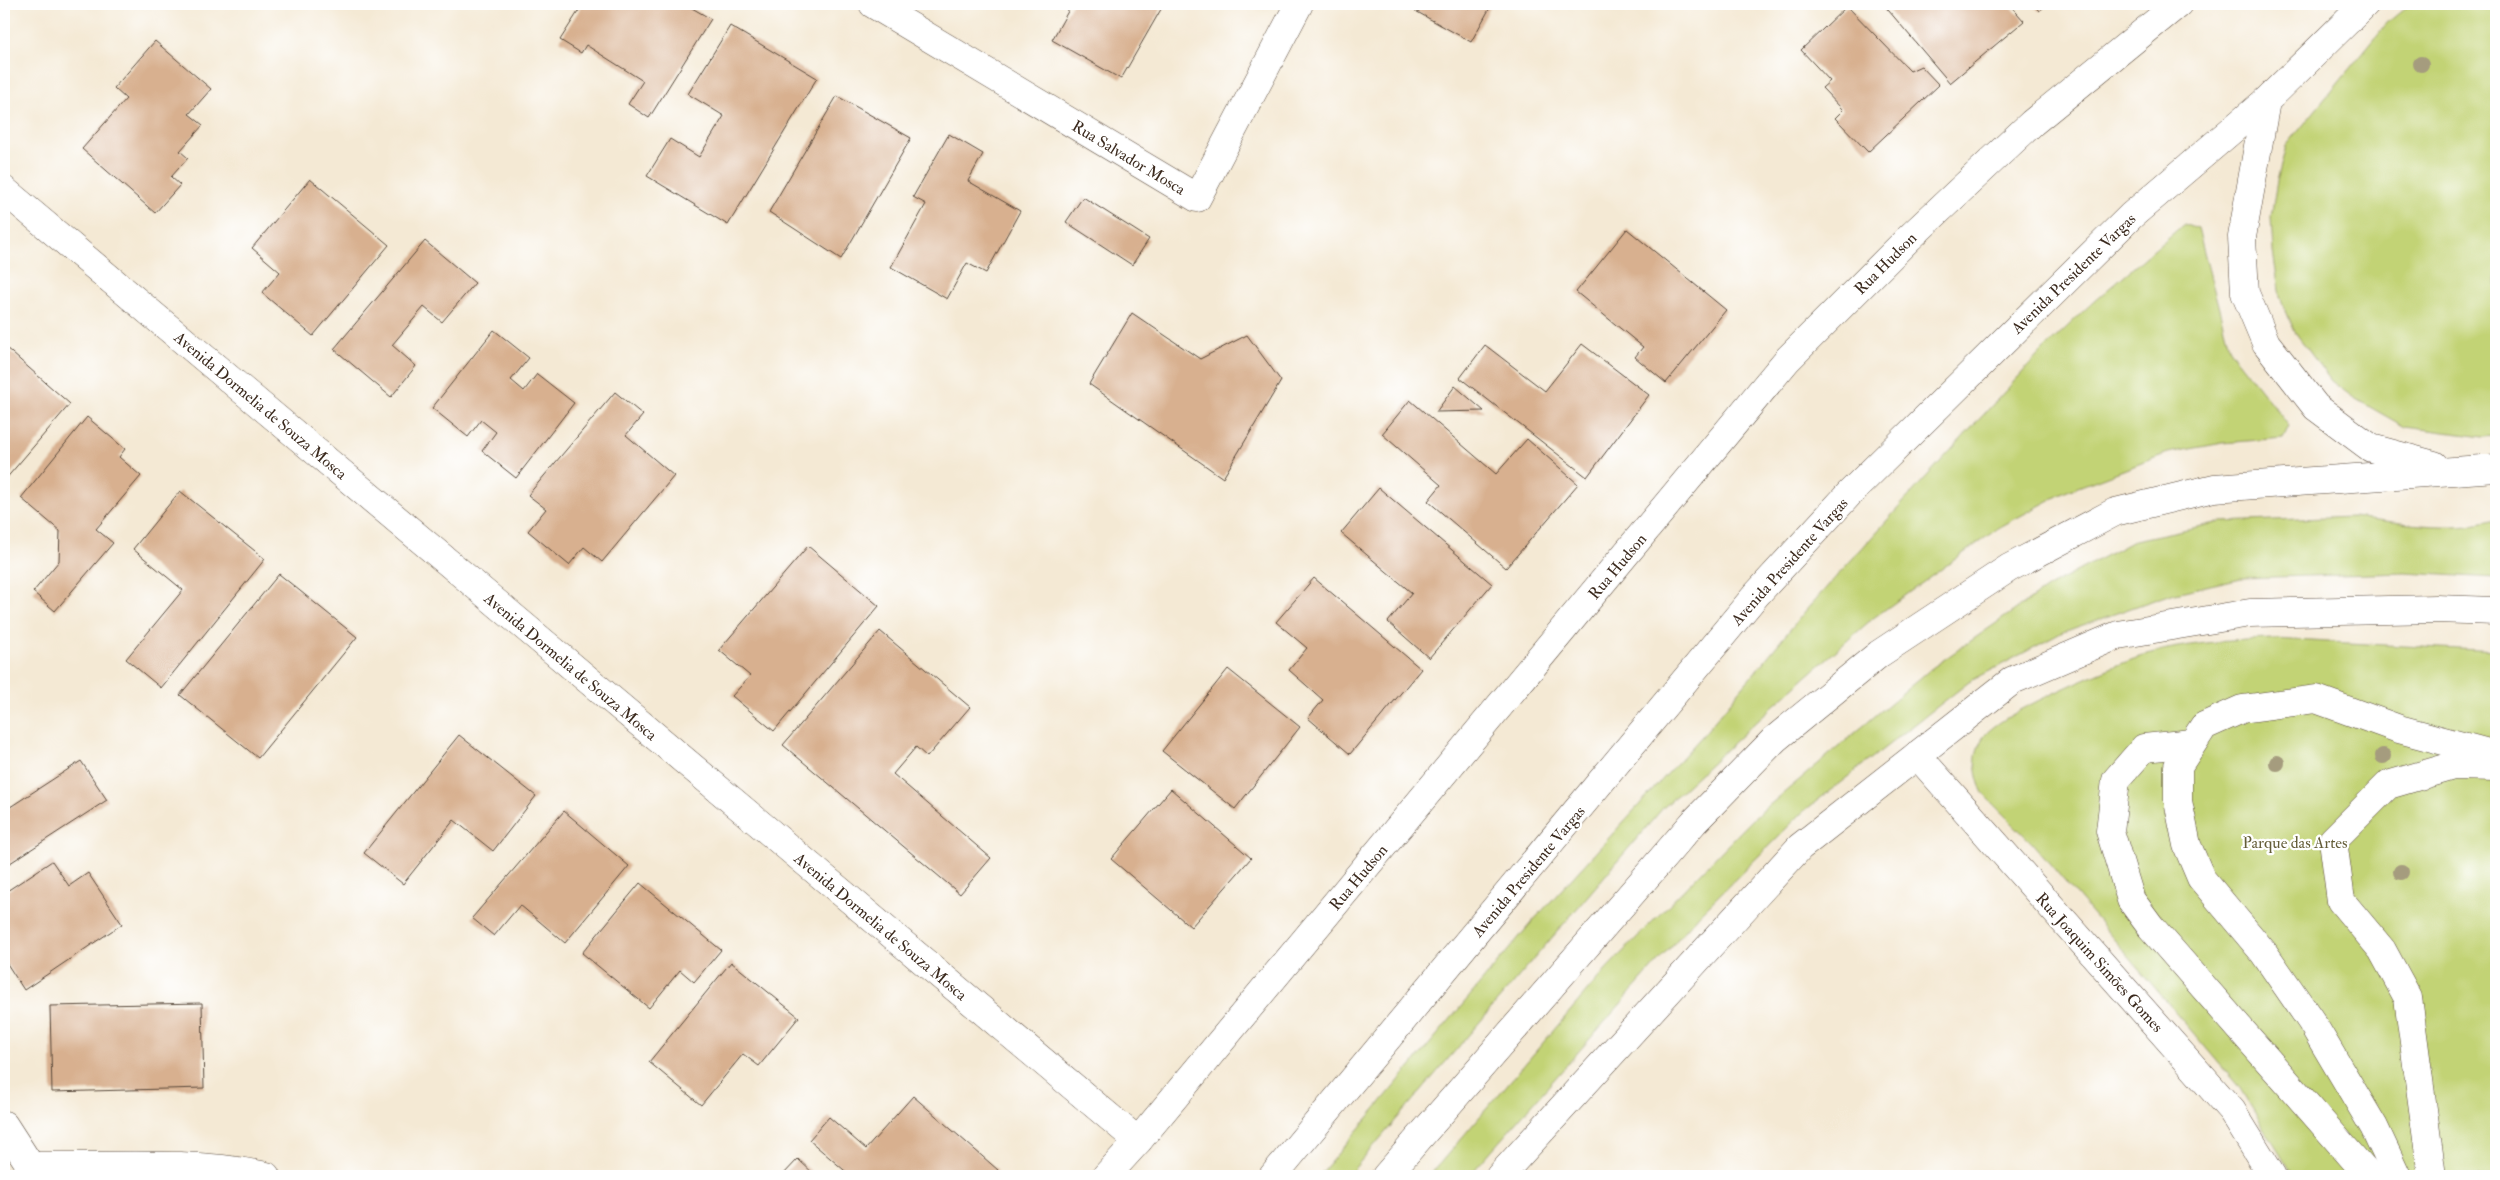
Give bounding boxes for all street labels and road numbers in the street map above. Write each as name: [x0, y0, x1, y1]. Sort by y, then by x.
street label: Rua Salvador Mosca: [1068, 116, 1189, 200]
street label: Avenida Presidente Vargas: [2007, 209, 2140, 339]
street label: Rua Hudson: [1850, 228, 1921, 299]
street label: Avenida Dormelia de Souza Mosca: [169, 327, 351, 484]
street label: Avenida Presidente Vargas: [1726, 494, 1852, 631]
street label: Rua Hudson: [1584, 530, 1651, 604]
street label: Avenida Dormelia de Souza Mosca: [479, 588, 661, 745]
street label: Avenida Presidente Vargas: [1467, 802, 1590, 942]
street label: Rua Hudson: [1325, 841, 1392, 915]
street label: Avenida Dormelia de Souza Mosca: [789, 848, 971, 1005]
street label: Rua Joaquim Simões Gomes: [2031, 889, 2167, 1037]

